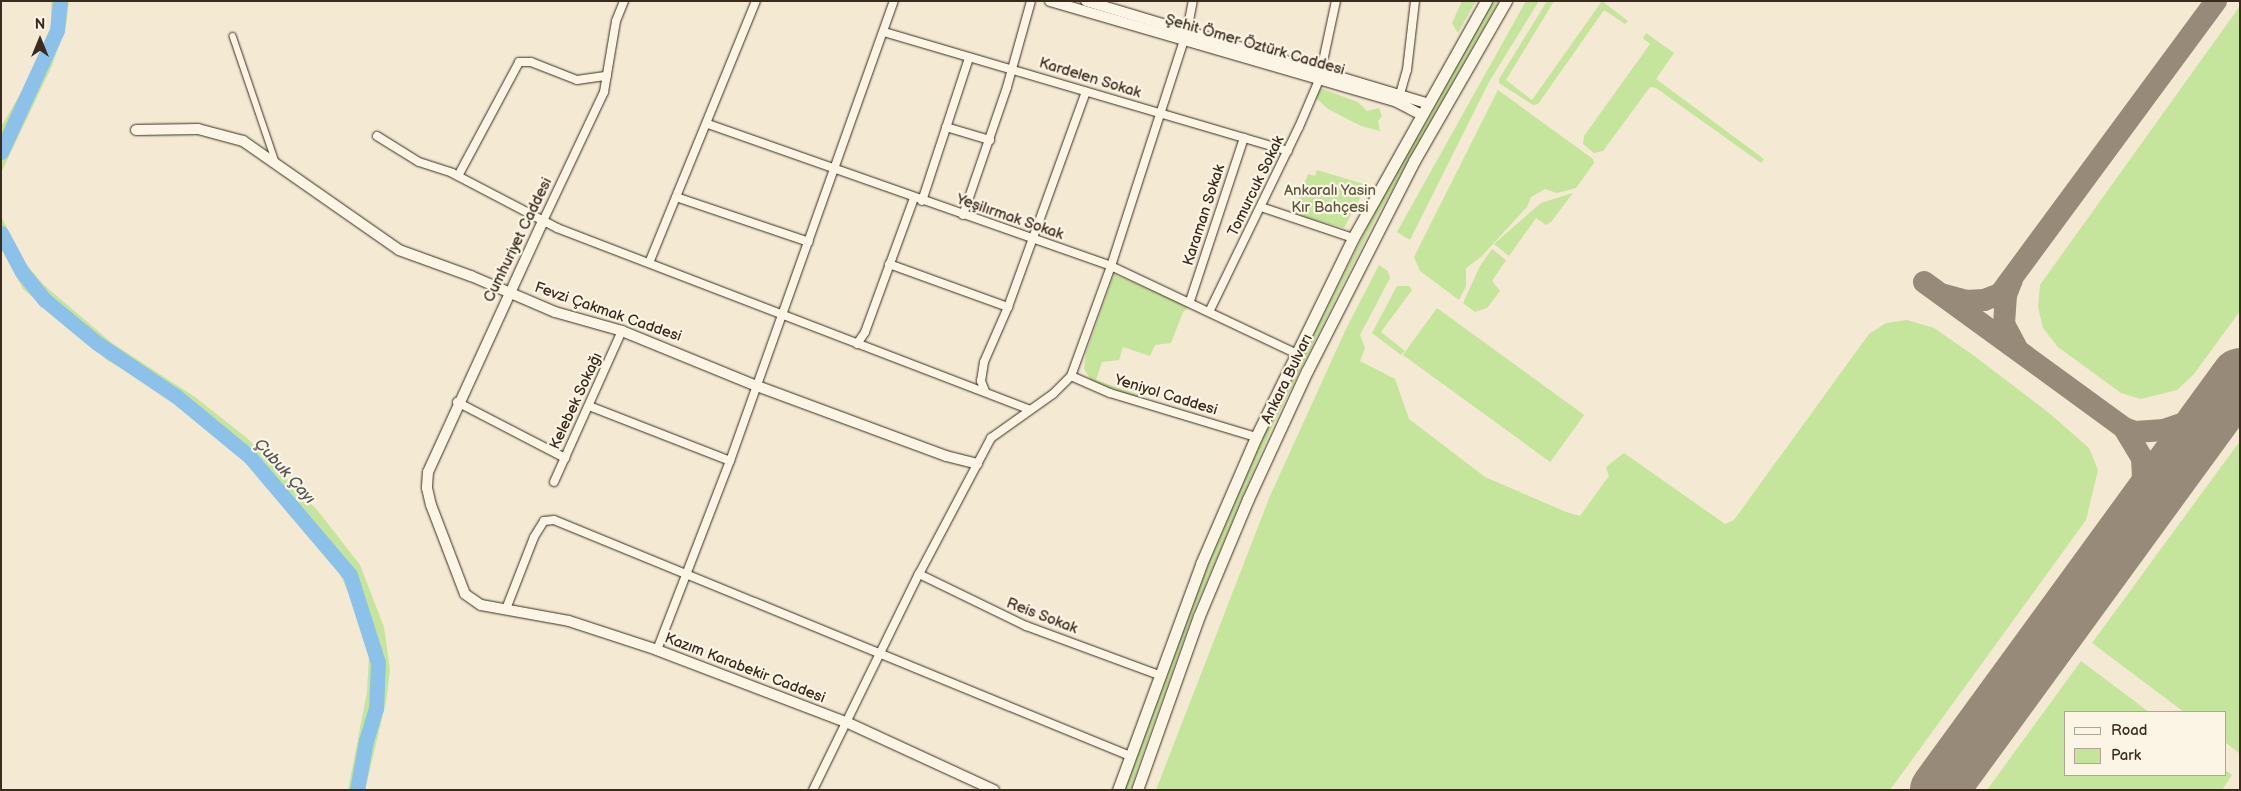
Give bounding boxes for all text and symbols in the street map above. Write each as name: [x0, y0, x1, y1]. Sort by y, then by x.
street label: Şehit Ömer Öztürk Caddesi: [1163, 11, 1347, 79]
north arrow: [15, 15, 65, 65]
text: N: [35, 16, 45, 33]
street label: Kardelen Sokak: [1037, 54, 1143, 102]
street label: Tomurcuk Sokak: [1224, 133, 1288, 239]
street label: Karaman Sokak: [1179, 162, 1229, 268]
street label: Cumhuriyet Caddesi: [480, 175, 556, 305]
park label: Ankaralı Yasin Kır Bahçesi: [1283, 181, 1377, 216]
street label: Yeşilırmak Sokak: [954, 190, 1066, 244]
street label: Fevzi Çakmak Caddesi: [532, 278, 684, 346]
street label: Ankara Bulvarı: [1258, 331, 1316, 427]
street label: Kelebek Sokağı: [546, 350, 606, 452]
street label: Yeniyol Caddesi: [1112, 371, 1220, 419]
water label: Çubuk Çayı: [250, 435, 318, 509]
street label: Reis Sokak: [1004, 594, 1080, 638]
street label: Kazım Karabekir Caddesi: [662, 629, 828, 707]
legend: [2064, 711, 2226, 776]
text: Road: [2111, 721, 2147, 740]
text: Park: [2111, 746, 2141, 765]

